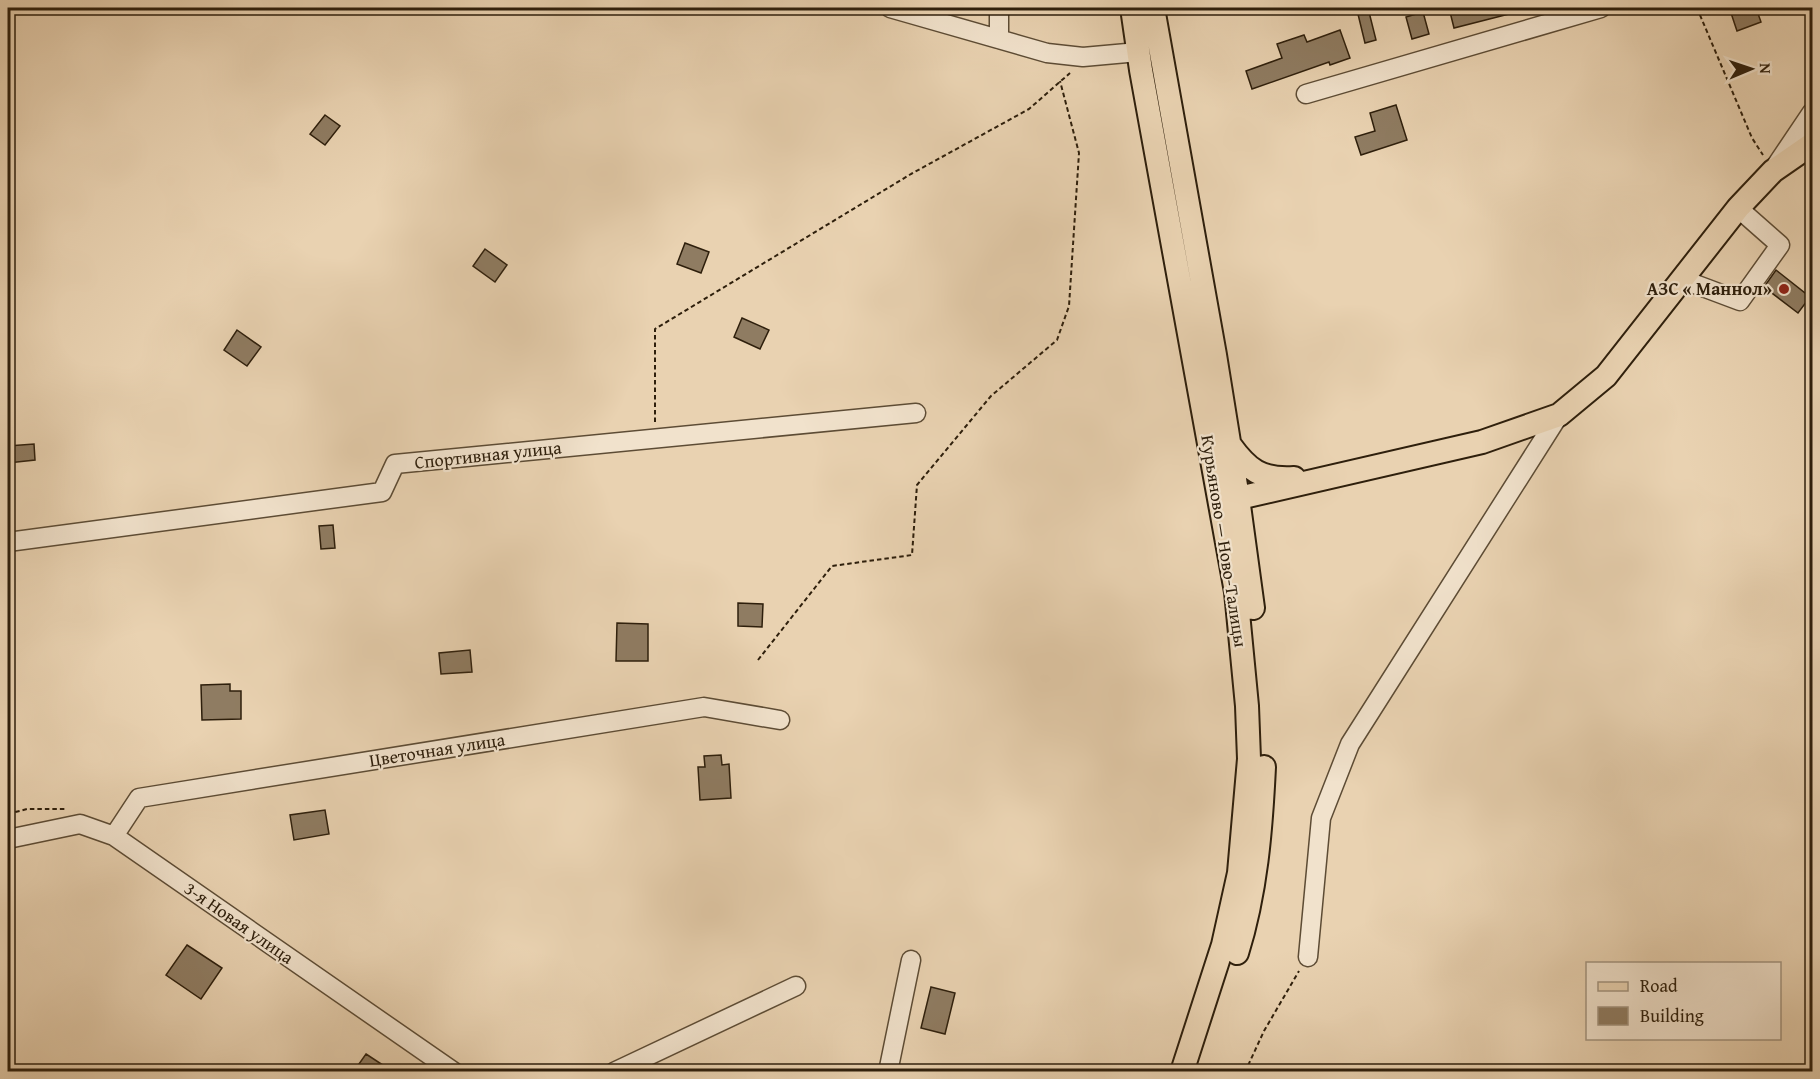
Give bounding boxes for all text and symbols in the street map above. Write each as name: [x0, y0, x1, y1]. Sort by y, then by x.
north arrow: [1721, 39, 1781, 99]
text: N: [1754, 63, 1778, 75]
place label: АЗС « Маннол»: [1647, 275, 1772, 302]
marker: АЗС « Маннол»: [1777, 282, 1791, 296]
street label: Спортивная улица: [413, 433, 563, 476]
street label: Курьяново — Ново-Талицы: [1194, 433, 1255, 649]
street label: Цветочная улица: [367, 725, 507, 774]
street label: 3-я Новая улица: [179, 875, 300, 971]
legend: [1586, 962, 1781, 1040]
text: Road: [1640, 972, 1678, 999]
text: Building: [1640, 1002, 1704, 1029]

